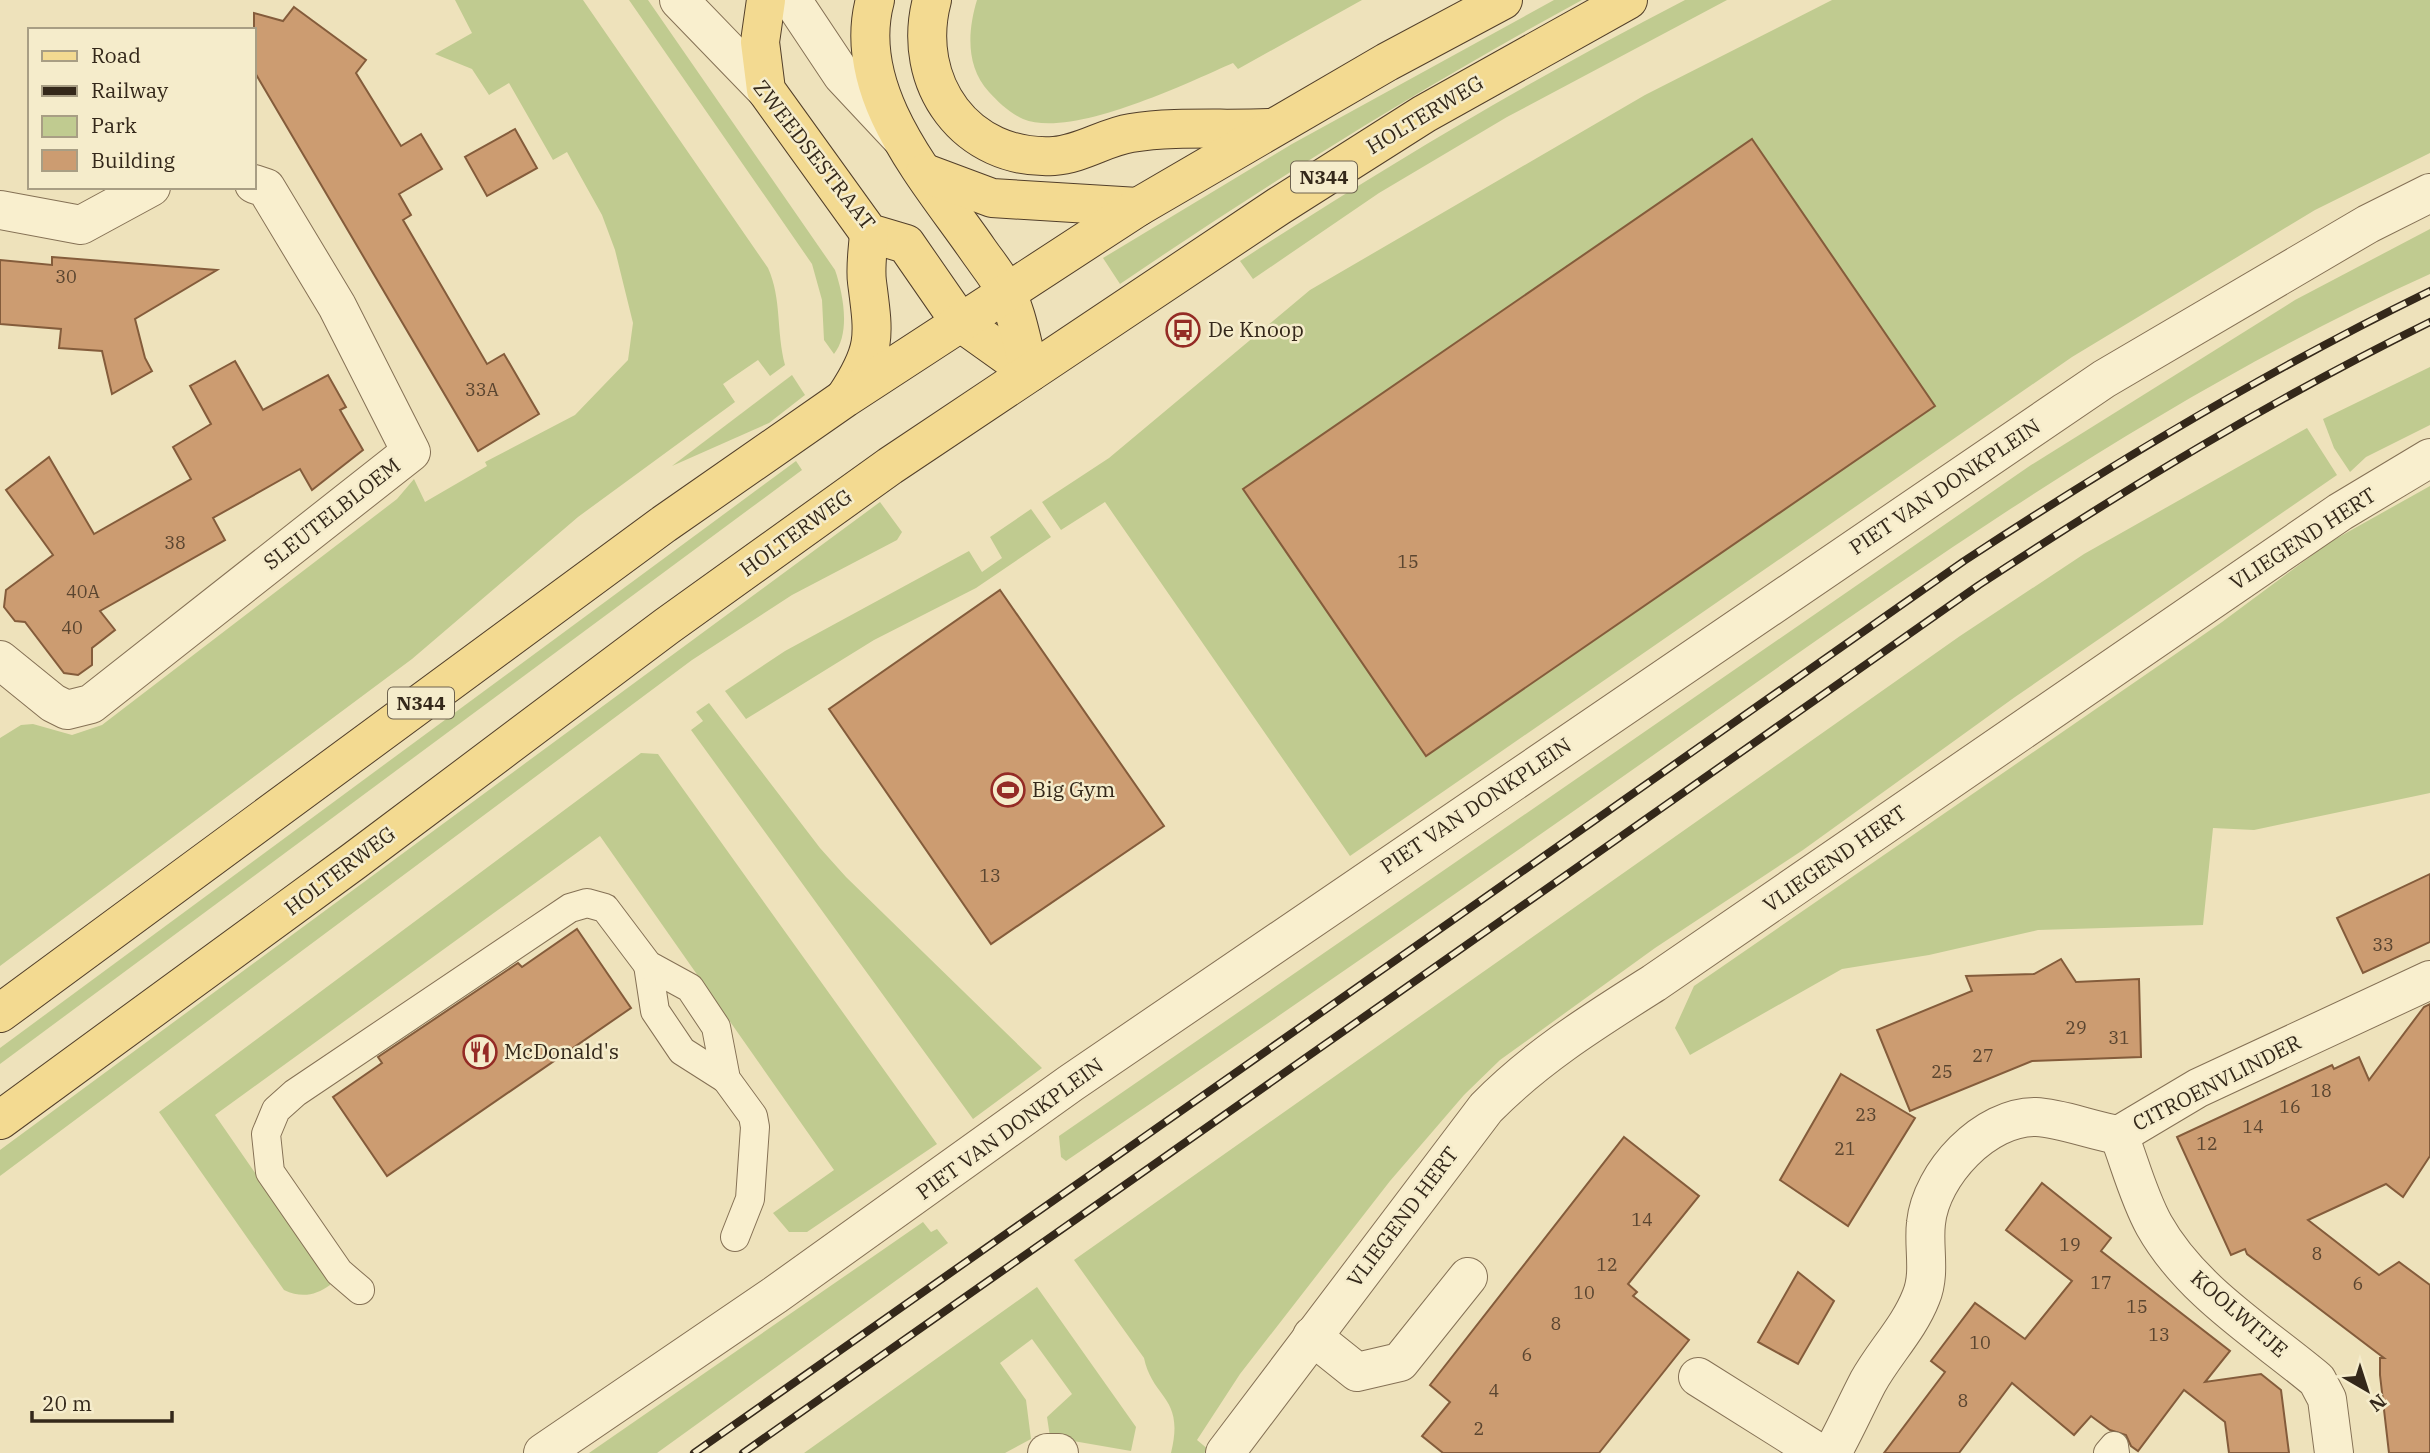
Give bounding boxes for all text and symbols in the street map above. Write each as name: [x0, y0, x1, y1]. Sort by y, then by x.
legend: [28, 28, 256, 189]
text: Road: [91, 41, 141, 69]
street label: HOLTERWEG: [1361, 68, 1488, 160]
street label: ZWEEDSESTRAAT: [747, 74, 882, 235]
text: Railway: [91, 76, 169, 104]
text: Park: [91, 111, 138, 139]
text: Building: [91, 146, 176, 174]
road number: N344: [1291, 162, 1357, 192]
house number: 30: [55, 265, 77, 288]
bus stop icon: De Knoop: [1164, 311, 1202, 349]
place label: De Knoop: [1208, 315, 1304, 343]
house number: 33A: [465, 378, 500, 401]
street label: PIET VAN DONKPLEIN: [1843, 412, 2045, 561]
street label: SLEUTELBLOEM: [257, 451, 406, 575]
street label: VLIEGEND HERT: [2224, 480, 2381, 596]
street label: HOLTERWEG: [734, 482, 857, 582]
house number: 38: [164, 531, 186, 554]
house number: 15: [1397, 550, 1419, 573]
house number: 40A: [66, 580, 101, 603]
house number: 40: [61, 616, 83, 639]
road number: N344: [388, 688, 454, 718]
street label: PIET VAN DONKPLEIN: [1374, 731, 1576, 880]
sports icon: Big Gym: [989, 771, 1027, 809]
place label: Big Gym: [1032, 775, 1115, 803]
street label: VLIEGEND HERT: [1757, 798, 1912, 918]
street label: HOLTERWEG: [278, 819, 401, 921]
house number: 13: [979, 864, 1001, 887]
house number: 33: [2372, 933, 2394, 956]
house number: 29: [2065, 1016, 2087, 1039]
house number: 31: [2108, 1026, 2130, 1049]
street label: CITROENVLINDER: [2127, 1027, 2306, 1137]
restaurant icon: McDonald's: [461, 1033, 499, 1071]
place label: McDonald's: [504, 1037, 619, 1065]
house number: 27: [1972, 1044, 1994, 1067]
street label: PIET VAN DONKPLEIN: [910, 1051, 1109, 1206]
house number: 25: [1931, 1060, 1953, 1083]
house number: 18: [2310, 1079, 2332, 1102]
house number: 16: [2279, 1095, 2301, 1118]
house number: 23: [1855, 1103, 1877, 1126]
house number: 14: [2242, 1115, 2264, 1138]
house number: 12: [2196, 1132, 2218, 1155]
house number: 21: [1834, 1137, 1856, 1160]
street label: VLIEGEND HERT: [1340, 1140, 1464, 1292]
house number: 14: [1631, 1208, 1653, 1231]
house number: 19: [2059, 1233, 2081, 1256]
house number: 8: [2312, 1242, 2322, 1265]
house number: 12: [1596, 1253, 1618, 1276]
street label: KOOLWITJE: [2185, 1263, 2294, 1363]
house number: 17: [2090, 1271, 2112, 1294]
house number: 6: [2353, 1272, 2363, 1295]
house number: 10: [1573, 1281, 1595, 1304]
house number: 15: [2126, 1295, 2148, 1318]
house number: 8: [1551, 1312, 1561, 1335]
house number: 13: [2148, 1323, 2170, 1346]
house number: 10: [1969, 1331, 1991, 1354]
house number: 6: [1522, 1343, 1532, 1366]
north arrow: [2332, 1355, 2402, 1425]
house number: 4: [1489, 1379, 1499, 1402]
scale bar: [32, 1380, 172, 1424]
text: 20 m: [42, 1389, 92, 1417]
house number: 8: [1958, 1389, 1968, 1412]
text: N: [2364, 1389, 2391, 1417]
house number: 2: [1474, 1417, 1484, 1440]

